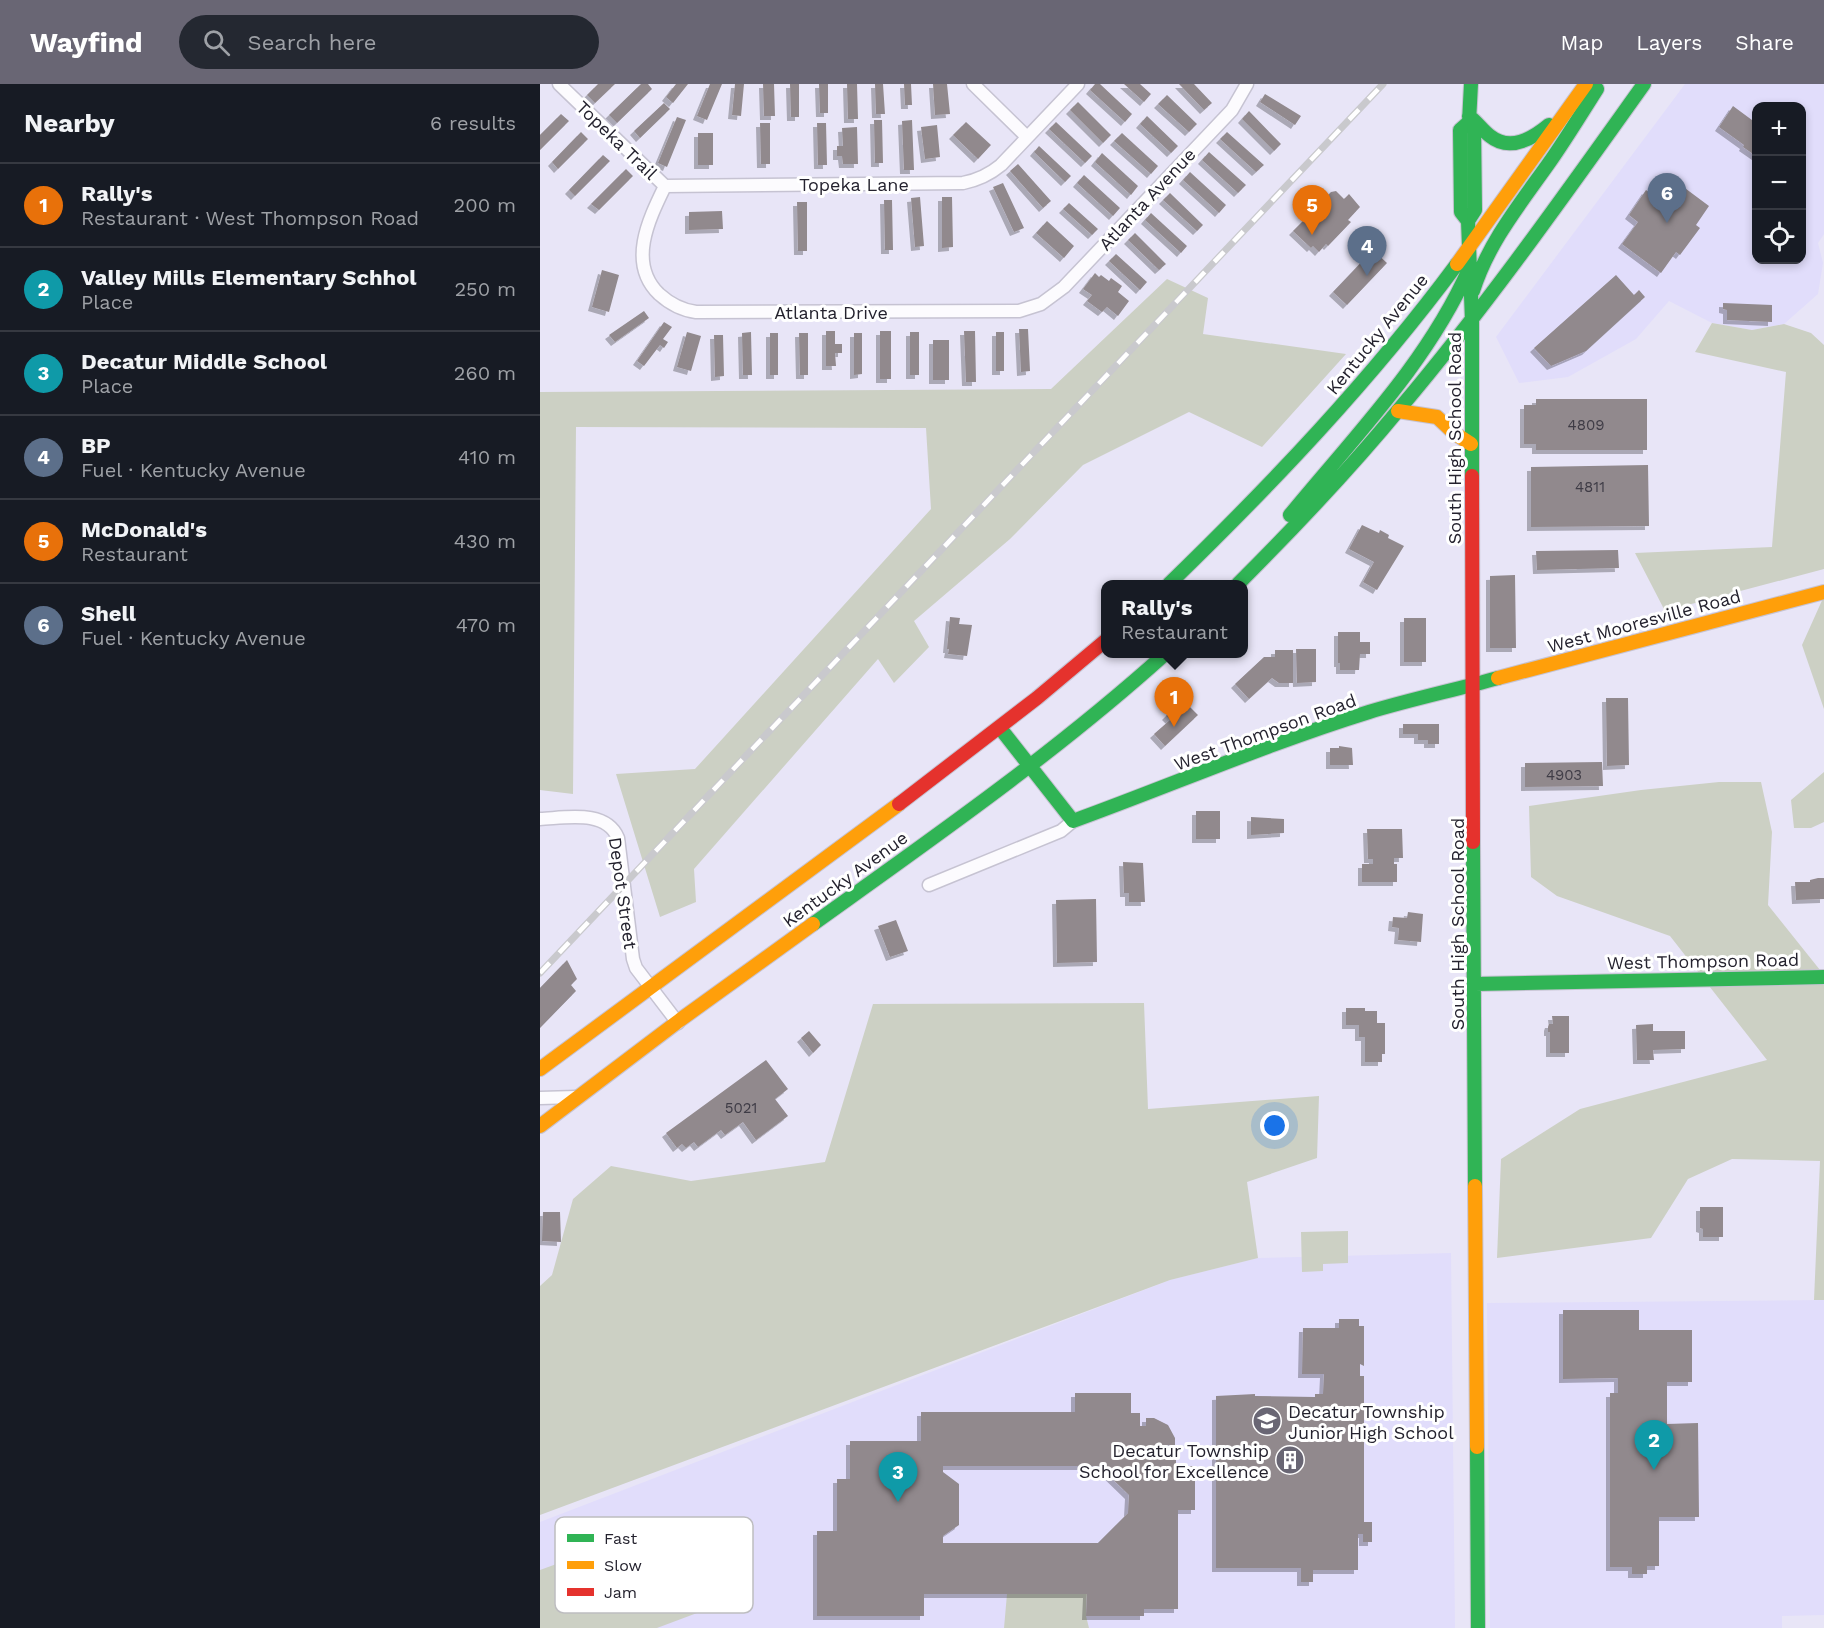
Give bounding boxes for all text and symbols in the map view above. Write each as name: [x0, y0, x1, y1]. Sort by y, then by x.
search box: [179, 15, 599, 69]
text: Wayfind: [30, 26, 143, 59]
icon: search: [200, 26, 233, 59]
text: Search here: [248, 30, 377, 55]
text: Map: [1560, 30, 1603, 55]
text: Layers: [1636, 30, 1702, 55]
text: Share: [1735, 30, 1794, 55]
street label: Topeka Trail: [572, 96, 662, 184]
map controls: [1752, 102, 1806, 264]
button: +: [1752, 102, 1806, 156]
text: Nearby: [24, 108, 115, 138]
text: 6 results: [430, 111, 516, 135]
street label: Atlanta Avenue: [1094, 144, 1200, 254]
button: −: [1752, 156, 1806, 210]
street label: Topeka Lane: [799, 174, 909, 195]
pin: 6: [1648, 174, 1686, 223]
text: Rally's: [81, 181, 152, 206]
pin: 5: [1292, 186, 1332, 235]
text: 1: [39, 193, 48, 217]
text: 200 m: [454, 193, 516, 217]
text: Restaurant · West Thompson Road: [81, 206, 419, 230]
button: locate: [1752, 210, 1806, 264]
pin: 4: [1348, 226, 1386, 276]
text: Valley Mills Elementary Schhol: [81, 265, 417, 290]
street label: Kentucky Avenue: [1322, 269, 1432, 399]
text: 2: [38, 277, 49, 301]
text: 250 m: [454, 277, 516, 301]
text: Place: [81, 290, 133, 314]
street label: Atlanta Drive: [774, 302, 888, 323]
street label: South High School Road: [1444, 332, 1465, 544]
text: Decatur Middle School: [81, 349, 327, 374]
text: 3: [38, 361, 49, 385]
text: 260 m: [454, 361, 516, 385]
text: Place: [81, 374, 133, 398]
house number: 4809: [1568, 416, 1605, 434]
text: BP: [81, 433, 111, 458]
text: 4: [37, 445, 50, 469]
text: 410 m: [458, 445, 516, 469]
text: Fuel · Kentucky Avenue: [81, 458, 306, 482]
house number: 4811: [1575, 478, 1605, 496]
text: McDonald's: [81, 517, 207, 542]
text: 5: [38, 529, 49, 553]
text: 430 m: [454, 529, 516, 553]
text: Restaurant: [81, 542, 188, 566]
popup: [1101, 580, 1248, 658]
street label: West Mooresville Road: [1545, 585, 1743, 657]
text: Rally's: [1121, 595, 1192, 620]
text: Shell: [81, 601, 136, 626]
text: 6: [37, 613, 50, 637]
text: 470 m: [456, 613, 516, 637]
text: Restaurant: [1121, 620, 1228, 644]
text: Fuel · Kentucky Avenue: [81, 626, 306, 650]
pin: 1: [1154, 678, 1194, 727]
street label: West Thompson Road: [1171, 689, 1359, 775]
house number: 4903: [1546, 766, 1582, 784]
street label: South High School Road: [1447, 818, 1468, 1030]
street label: Kentucky Avenue: [778, 827, 912, 931]
street label: Depot Street: [605, 836, 641, 951]
street label: West Thompson Road: [1607, 949, 1799, 973]
house number: 5021: [725, 1099, 757, 1117]
your location: [1260, 1111, 1289, 1140]
place label: Decatur Township Junior High School: [1288, 1401, 1454, 1443]
school or university icon: Decatur Township Junior High School: [1251, 1405, 1283, 1437]
pin: 2: [1634, 1420, 1674, 1470]
place label: Decatur Township School for Excellence: [1079, 1440, 1269, 1482]
building icon: Decatur Township School for Excellence: [1274, 1444, 1306, 1476]
pin: 3: [878, 1452, 918, 1502]
legend: [555, 1517, 753, 1613]
text: Fast: [604, 1529, 637, 1548]
text: Slow: [604, 1556, 642, 1575]
text: Jam: [604, 1583, 637, 1602]

